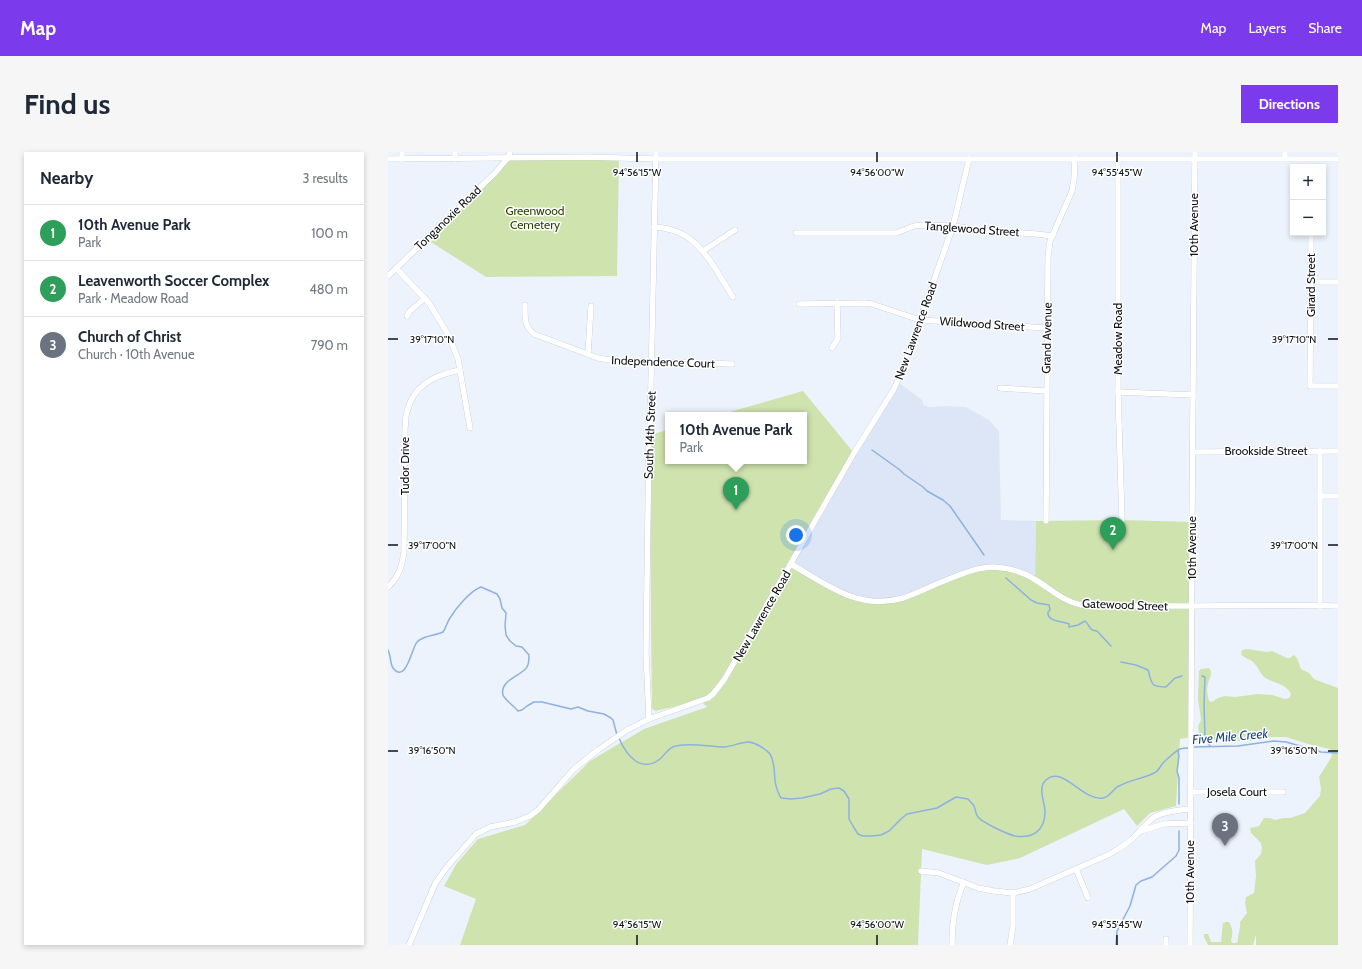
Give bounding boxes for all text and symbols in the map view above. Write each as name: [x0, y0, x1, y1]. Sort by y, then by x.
text: Map: [20, 17, 56, 40]
text: Map: [1201, 19, 1226, 37]
text: Layers: [1248, 19, 1286, 37]
text: Share: [1308, 19, 1342, 37]
button: Directions: [1241, 85, 1338, 123]
text: Find us: [24, 87, 110, 121]
map controls: [1290, 164, 1326, 236]
button: +: [1290, 164, 1326, 200]
text: 94°56'15"W: [613, 166, 662, 179]
text: 94°56'00"W: [850, 166, 904, 179]
text: 94°55'45"W: [1092, 166, 1143, 179]
text: Nearby: [40, 168, 93, 188]
text: 3 results: [302, 170, 348, 186]
street label: Tonganoxie Road: [411, 182, 484, 253]
street label: 10th Avenue: [1186, 193, 1201, 257]
button: −: [1290, 200, 1326, 236]
park label: Greenwood Cemetery: [505, 203, 565, 232]
text: 10th Avenue Park: [78, 216, 191, 234]
street label: Tanglewood Street: [924, 218, 1020, 239]
text: 1: [51, 225, 55, 241]
text: 100 m: [311, 225, 348, 241]
text: Park: [78, 234, 101, 250]
street label: Girard Street: [1303, 253, 1318, 317]
text: Leavenworth Soccer Complex: [78, 272, 269, 290]
street label: New Lawrence Road: [891, 280, 940, 382]
text: 2: [50, 281, 56, 297]
text: 480 m: [309, 281, 348, 297]
text: Park · Meadow Road: [78, 290, 189, 306]
street label: Grand Avenue: [1038, 302, 1055, 374]
street label: Meadow Road: [1110, 303, 1125, 375]
street label: Wildwood Street: [939, 313, 1025, 334]
text: Church of Christ: [78, 328, 181, 346]
text: 39°17'10"N: [410, 333, 454, 346]
text: 39°17'10"N: [1272, 333, 1316, 346]
text: 3: [49, 337, 57, 353]
text: 790 m: [311, 337, 348, 353]
text: Church · 10th Avenue: [78, 346, 195, 362]
street label: Independence Court: [611, 352, 715, 371]
street label: South 14th Street: [640, 391, 659, 479]
popup: [665, 412, 807, 464]
text: 10th Avenue Park: [680, 421, 792, 439]
street label: Tudor Drive: [397, 437, 412, 495]
text: Park: [680, 439, 703, 455]
street label: Brookside Street: [1224, 443, 1308, 458]
pin: 1: [723, 477, 749, 510]
street label: 10th Avenue: [1184, 516, 1199, 580]
pin: 2: [1100, 517, 1126, 550]
your location: [786, 525, 806, 545]
text: 39°17'00"N: [408, 539, 456, 552]
text: 39°17'00"N: [1270, 539, 1318, 552]
street label: New Lawrence Road: [729, 567, 794, 664]
street label: Gatewood Street: [1082, 596, 1168, 613]
water label: Five Mile Creek: [1191, 725, 1269, 747]
text: 39°16'50"N: [408, 744, 456, 757]
text: 39°16'50"N: [1270, 744, 1318, 757]
street label: Josela Court: [1206, 784, 1267, 799]
pin: 3: [1212, 813, 1238, 846]
street label: 10th Avenue: [1182, 840, 1197, 904]
text: 94°56'15"W: [613, 918, 662, 931]
text: 94°56'00"W: [850, 918, 904, 931]
text: 94°55'45"W: [1092, 918, 1143, 931]

